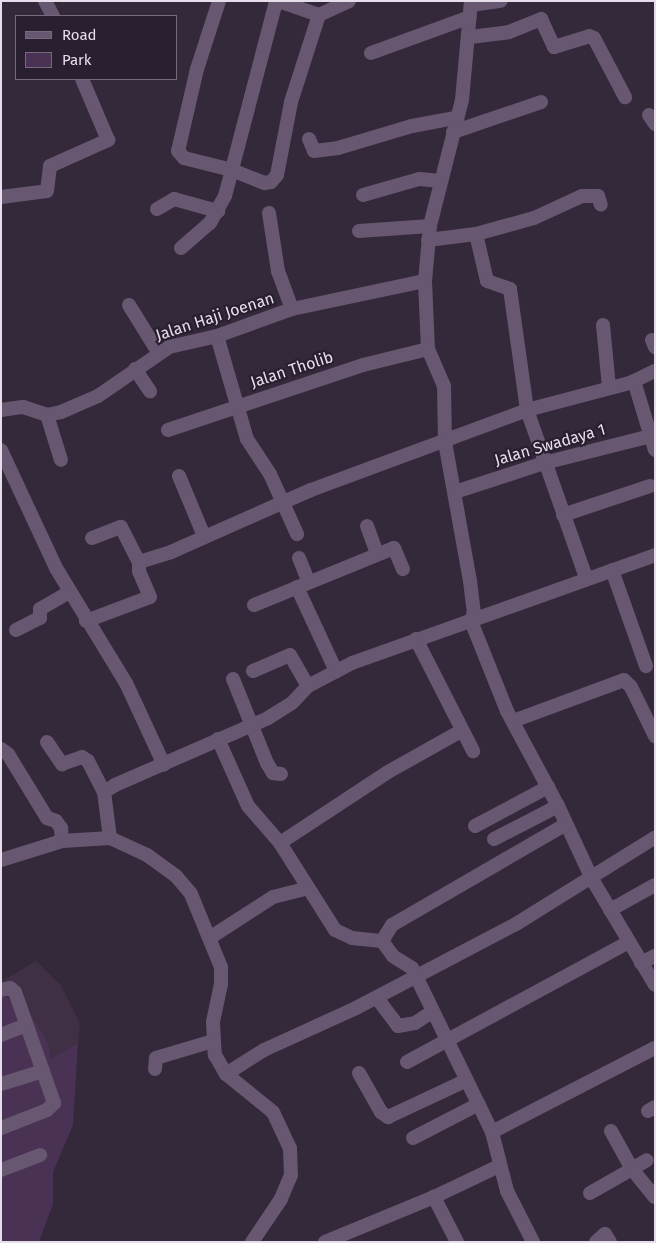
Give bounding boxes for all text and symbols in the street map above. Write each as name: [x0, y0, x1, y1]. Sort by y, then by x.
legend: [15, 15, 178, 80]
text: Road: [62, 26, 97, 44]
text: Park: [62, 51, 92, 69]
street label: Jalan Haji Joenan: [153, 289, 277, 345]
street label: Jalan Tholib: [248, 348, 336, 392]
street label: Jalan Swadaya 1: [492, 420, 608, 470]

